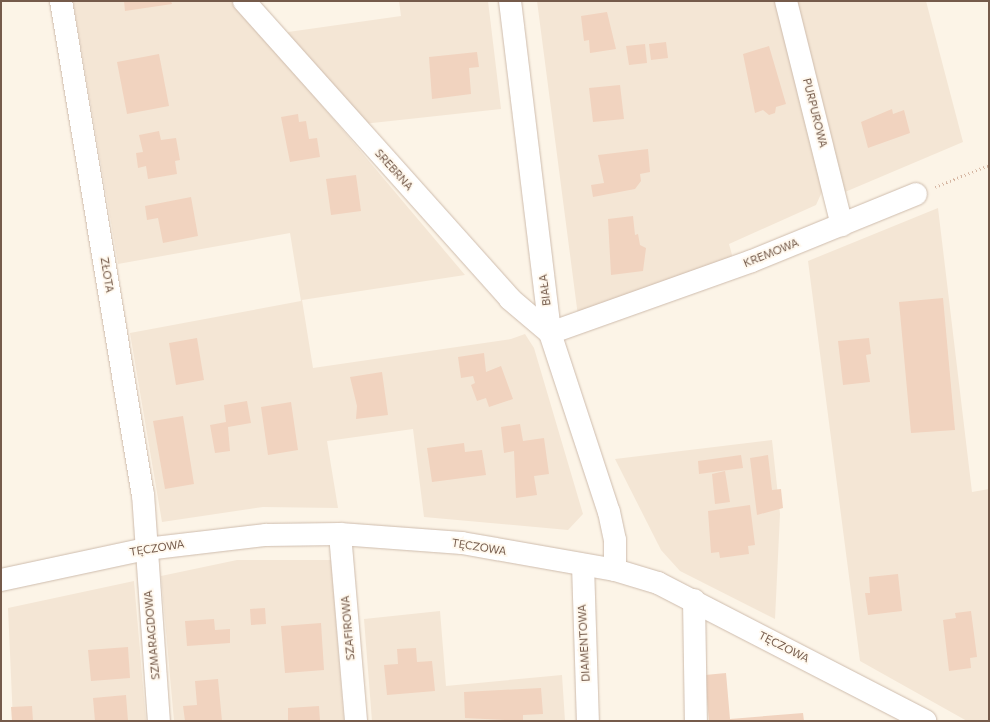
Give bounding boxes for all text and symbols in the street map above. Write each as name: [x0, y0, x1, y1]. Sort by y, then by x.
street label: PURPUROWA: [800, 77, 830, 149]
street label: SREBRNA: [372, 147, 416, 193]
street label: KREMOWA: [741, 236, 801, 270]
street label: ZŁOTA: [98, 256, 116, 294]
street label: BIAŁA: [537, 273, 553, 307]
street label: TĘCZOWA: [451, 536, 507, 558]
street label: TĘCZOWA: [129, 537, 185, 559]
street label: SZMARAGDOWA: [142, 590, 162, 680]
street label: SZAFIROWA: [339, 595, 357, 661]
street label: DIAMENTOWA: [575, 604, 593, 682]
street label: TĘCZOWA: [756, 629, 812, 665]

